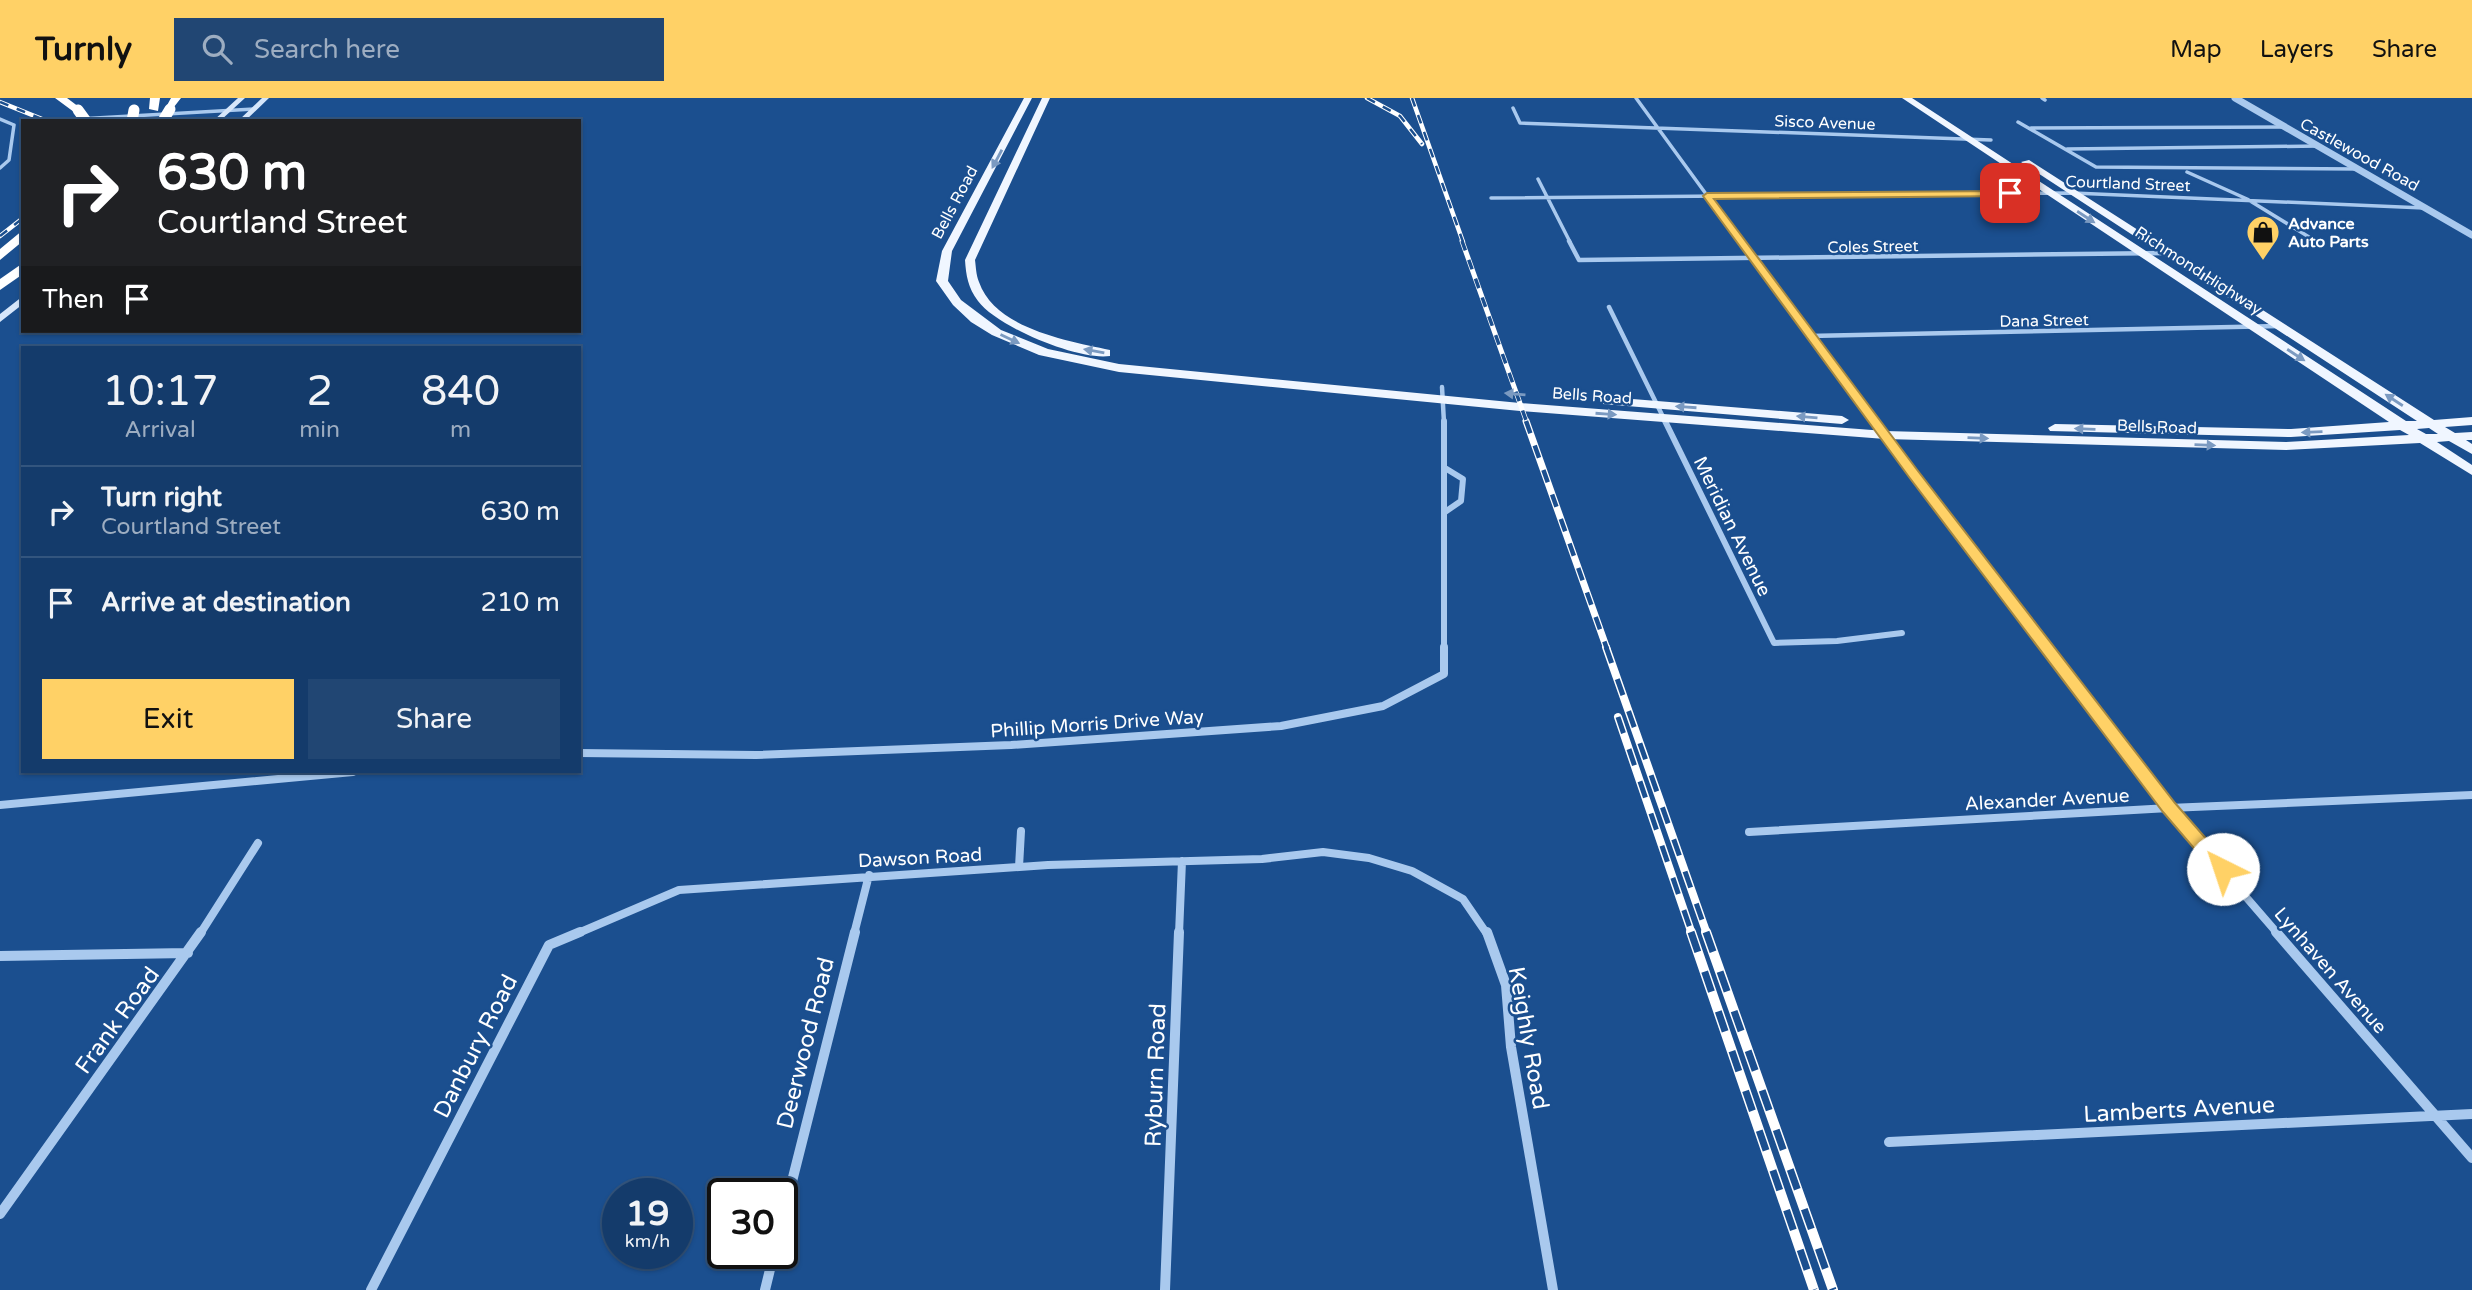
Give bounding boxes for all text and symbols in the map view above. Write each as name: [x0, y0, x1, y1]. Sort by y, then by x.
search box: [174, 18, 664, 81]
text: Turnly: [35, 30, 132, 69]
icon: search: [198, 30, 236, 68]
text: Search here: [254, 34, 400, 65]
text: Map: [2170, 35, 2222, 64]
text: Layers: [2260, 35, 2334, 64]
text: Share: [2372, 35, 2437, 64]
street label: Sisco Avenue: [1774, 111, 1876, 135]
street label: Castlewood Road: [2296, 114, 2423, 196]
text: 630 m: [157, 144, 307, 203]
icon: right: [42, 147, 133, 238]
one-way arrow: [991, 149, 1003, 169]
street label: Bells Road: [927, 162, 983, 243]
pin: [1980, 163, 2040, 223]
street label: Courtland Street: [2065, 172, 2191, 196]
icon: arrive: [1991, 174, 2029, 212]
text: Courtland Street: [157, 204, 408, 242]
one-way arrow: [2076, 210, 2096, 223]
shop icon: Advance Auto Parts: [2244, 213, 2282, 262]
place label: Advance Auto Parts: [2288, 214, 2369, 252]
street label: Richmond Highway: [2131, 222, 2266, 320]
street label: Coles Street: [1827, 236, 1919, 258]
icon: arrive: [118, 280, 156, 318]
text: Then: [42, 284, 104, 315]
street label: Dana Street: [1999, 310, 2089, 332]
one-way arrow: [1000, 333, 1020, 345]
one-way arrow: [1083, 345, 1105, 356]
one-way arrow: [2287, 349, 2306, 362]
text: 10:17: [102, 366, 218, 417]
text: 2: [306, 366, 333, 417]
text: 840: [421, 366, 500, 417]
street label: Bells Road: [1551, 383, 1633, 409]
one-way arrow: [1504, 388, 1526, 399]
one-way arrow: [2385, 394, 2404, 407]
one-way arrow: [1675, 401, 1697, 412]
one-way arrow: [1595, 408, 1617, 419]
one-way arrow: [1796, 411, 1818, 422]
text: Arrival: [125, 416, 196, 444]
text: min: [299, 416, 340, 444]
text: m: [450, 416, 471, 444]
street label: Bells Road: [2117, 416, 2197, 438]
one-way arrow: [2073, 423, 2095, 435]
one-way arrow: [2301, 427, 2323, 438]
one-way arrow: [1967, 433, 1989, 444]
one-way arrow: [2194, 439, 2216, 450]
street label: Meridian Avenue: [1689, 453, 1775, 600]
text: Turn right: [101, 482, 222, 513]
icon: right: [42, 493, 80, 531]
text: 630 m: [480, 496, 560, 527]
text: Courtland Street: [101, 513, 281, 541]
icon: arrive: [42, 584, 80, 622]
text: Arrive at destination: [101, 587, 351, 618]
text: 210 m: [480, 587, 560, 618]
button: Exit: [42, 679, 294, 759]
button: Share: [308, 679, 560, 759]
street label: Phillip Morris Drive Way: [990, 706, 1205, 742]
street label: Alexander Avenue: [1964, 785, 2130, 815]
position arrow: [2186, 832, 2260, 906]
street label: Dawson Road: [857, 844, 983, 872]
street label: Lynhaven Avenue: [2269, 903, 2391, 1038]
street label: Deerwood Road: [771, 954, 841, 1132]
street label: Frank Road: [70, 962, 166, 1080]
street label: Keighly Road: [1502, 965, 1554, 1112]
street label: Danbury Road: [428, 970, 524, 1123]
street label: Ryburn Road: [1139, 1003, 1173, 1147]
street label: Lamberts Avenue: [2083, 1091, 2276, 1129]
speed limit sign: 30: [707, 1178, 798, 1269]
text: 19: [626, 1193, 669, 1235]
text: km/h: [625, 1230, 670, 1252]

